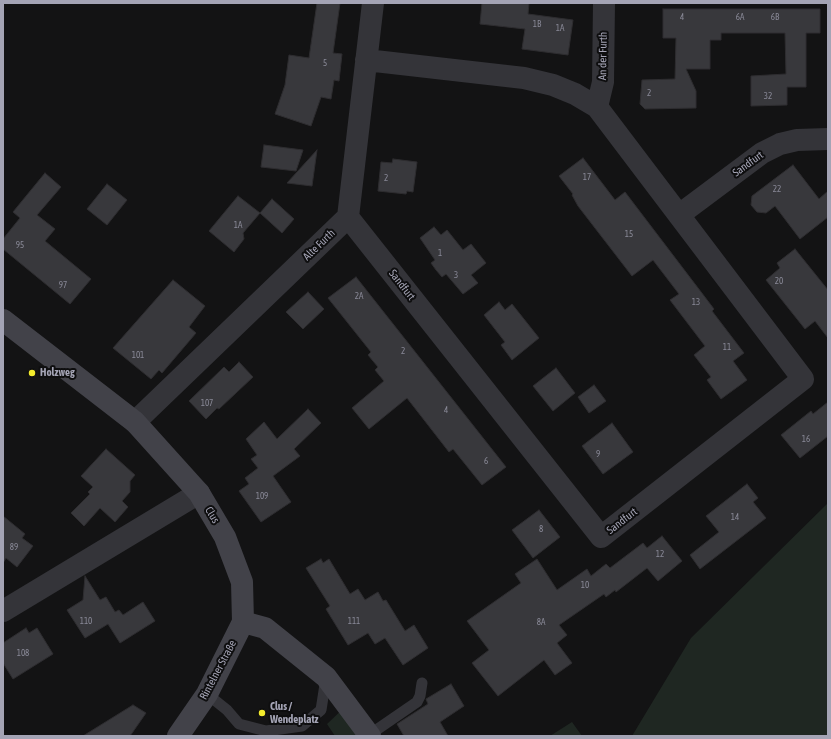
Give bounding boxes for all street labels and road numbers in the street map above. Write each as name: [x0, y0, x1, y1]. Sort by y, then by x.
street label: An der Furth: [596, 32, 610, 80]
street label: Sandfurt: [730, 148, 766, 180]
street label: Alte Furth: [300, 227, 338, 263]
street label: Sandfurt: [386, 267, 418, 303]
street label: Clus: [202, 504, 222, 526]
street label: Sandfurt: [604, 505, 640, 537]
street label: Rintelner Straße: [197, 638, 239, 702]

